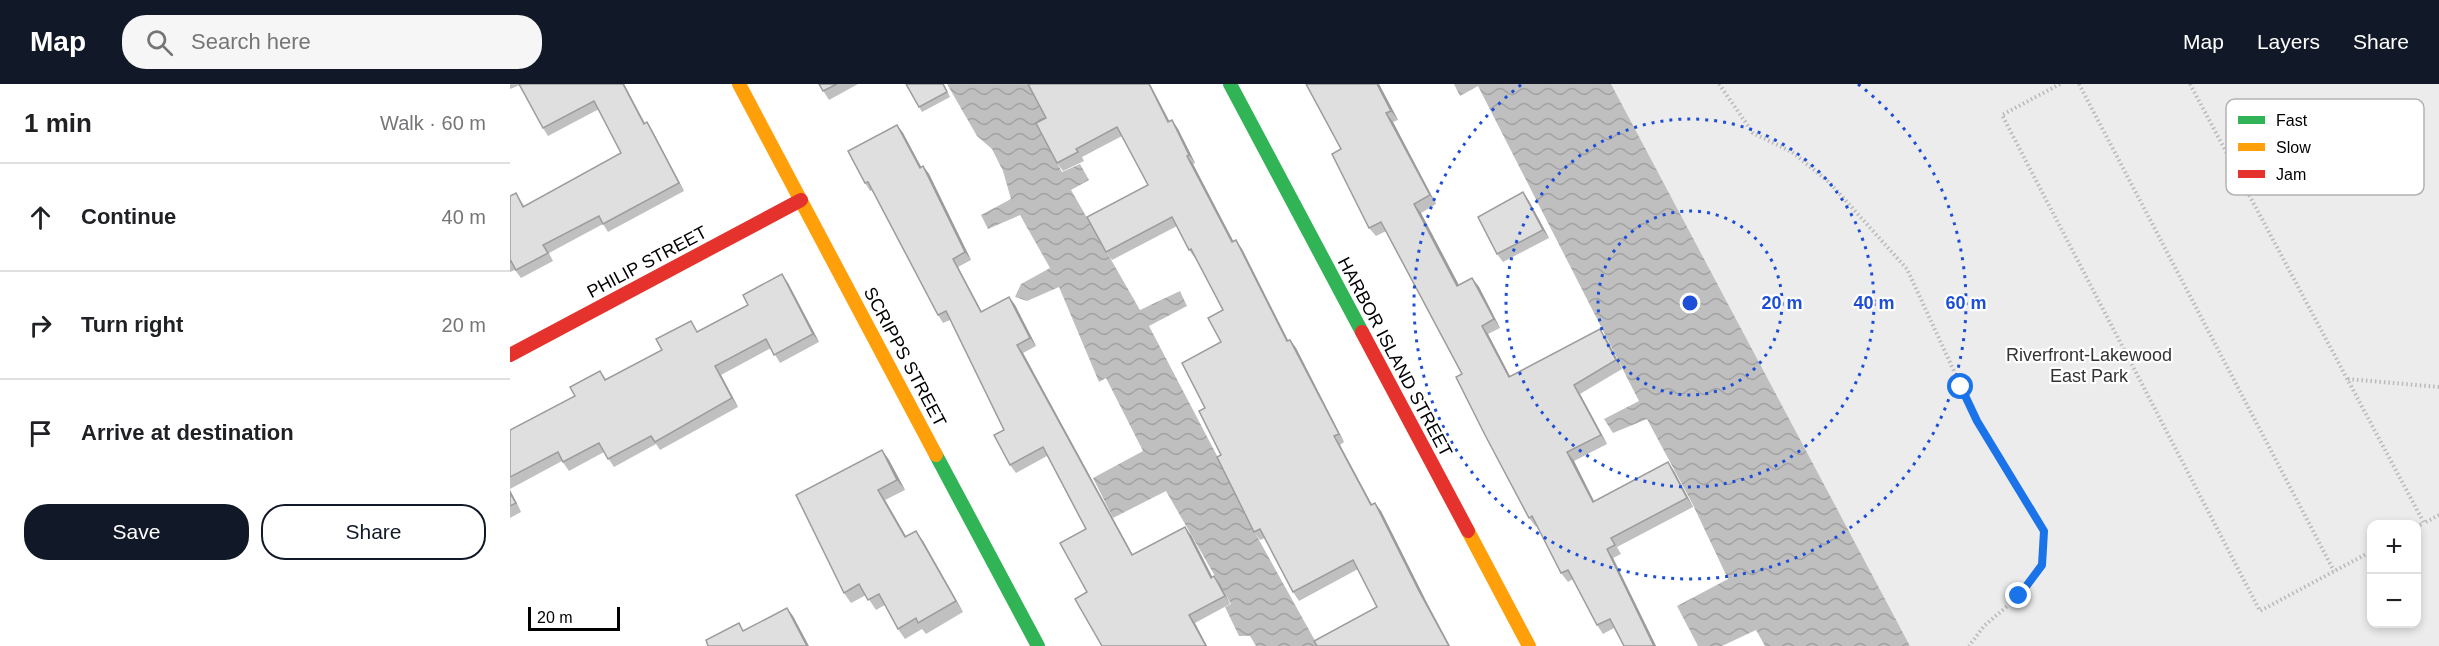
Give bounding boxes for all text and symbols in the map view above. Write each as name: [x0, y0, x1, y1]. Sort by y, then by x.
search box: [122, 15, 542, 69]
text: Map: [30, 26, 86, 57]
icon: search: [143, 26, 176, 59]
text: Search here: [191, 29, 311, 54]
text: Map: [2183, 30, 2224, 53]
text: Layers: [2257, 30, 2320, 53]
text: Share: [2353, 30, 2409, 53]
legend: [2226, 99, 2424, 195]
text: 1 min: [24, 108, 92, 138]
text: Walk · 60 m: [380, 112, 486, 134]
text: Fast: [2276, 112, 2308, 129]
text: Slow: [2276, 139, 2311, 156]
text: Jam: [2276, 166, 2306, 183]
icon: ahead: [24, 201, 57, 234]
text: Continue: [81, 204, 176, 229]
text: 40 m: [442, 206, 486, 228]
street label: PHILIP STREET: [584, 222, 710, 302]
street label: HARBOR ISLAND STREET: [1334, 254, 1456, 460]
street label: SCRIPPS STREET: [860, 284, 950, 430]
centre of rings: [1680, 293, 1700, 313]
text: 20 m: [1761, 293, 1803, 313]
text: 40 m: [1853, 293, 1895, 313]
text: 60 m: [1945, 293, 1987, 313]
icon: right: [24, 309, 57, 342]
text: Turn right: [81, 312, 183, 337]
text: 20 m: [442, 314, 486, 336]
park label: Riverfront-Lakewood East Park: [2006, 345, 2172, 386]
route start: [1947, 373, 1973, 399]
icon: arrive: [24, 417, 57, 450]
text: Arrive at destination: [81, 420, 294, 445]
button: Save: [24, 504, 249, 560]
button: Share: [261, 504, 486, 560]
map controls: [2367, 520, 2421, 628]
button: +: [2367, 520, 2421, 574]
button: −: [2367, 574, 2421, 628]
route end: [2005, 582, 2031, 608]
scale bar: [528, 604, 620, 632]
text: 20 m: [537, 609, 573, 626]

